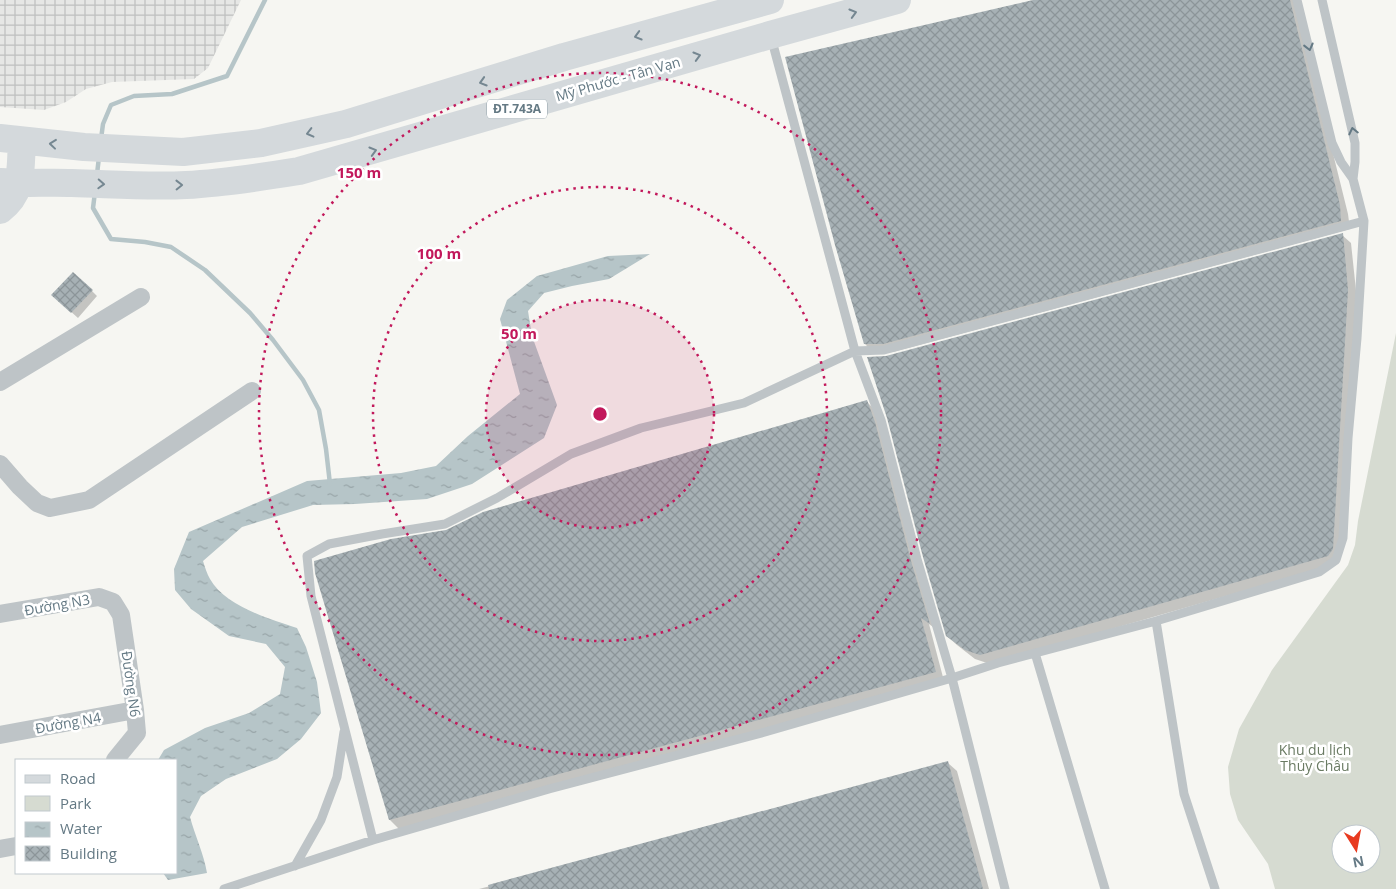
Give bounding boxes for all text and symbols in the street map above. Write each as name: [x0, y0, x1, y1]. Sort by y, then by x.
one-way arrow: [849, 8, 857, 18]
one-way arrow: [635, 31, 643, 41]
one-way arrow: [1303, 43, 1313, 51]
street label: Mỹ Phước - Tân Vạn: [553, 52, 682, 105]
one-way arrow: [692, 52, 700, 62]
one-way arrow: [479, 77, 487, 87]
road number: ĐT.743A: [487, 100, 547, 118]
one-way arrow: [1348, 126, 1358, 135]
one-way arrow: [305, 127, 314, 138]
one-way arrow: [49, 139, 57, 150]
one-way arrow: [368, 147, 376, 157]
text: 150 m: [337, 162, 381, 182]
one-way arrow: [97, 179, 105, 189]
one-way arrow: [176, 180, 183, 190]
text: 100 m: [417, 243, 461, 263]
text: 50 m: [501, 323, 537, 343]
centre of rings: [591, 405, 609, 423]
street label: Đường N3: [23, 589, 91, 620]
street label: Đường N6: [117, 650, 146, 718]
street label: Đường N4: [34, 707, 102, 738]
park label: Khu du lịch Thủy Châu: [1279, 740, 1351, 775]
legend: [15, 759, 178, 874]
text: Road: [60, 768, 96, 788]
text: Park: [60, 793, 91, 813]
text: Water: [60, 818, 102, 838]
north arrow: [1331, 824, 1381, 874]
text: Building: [60, 843, 117, 863]
text: N: [1351, 852, 1366, 873]

